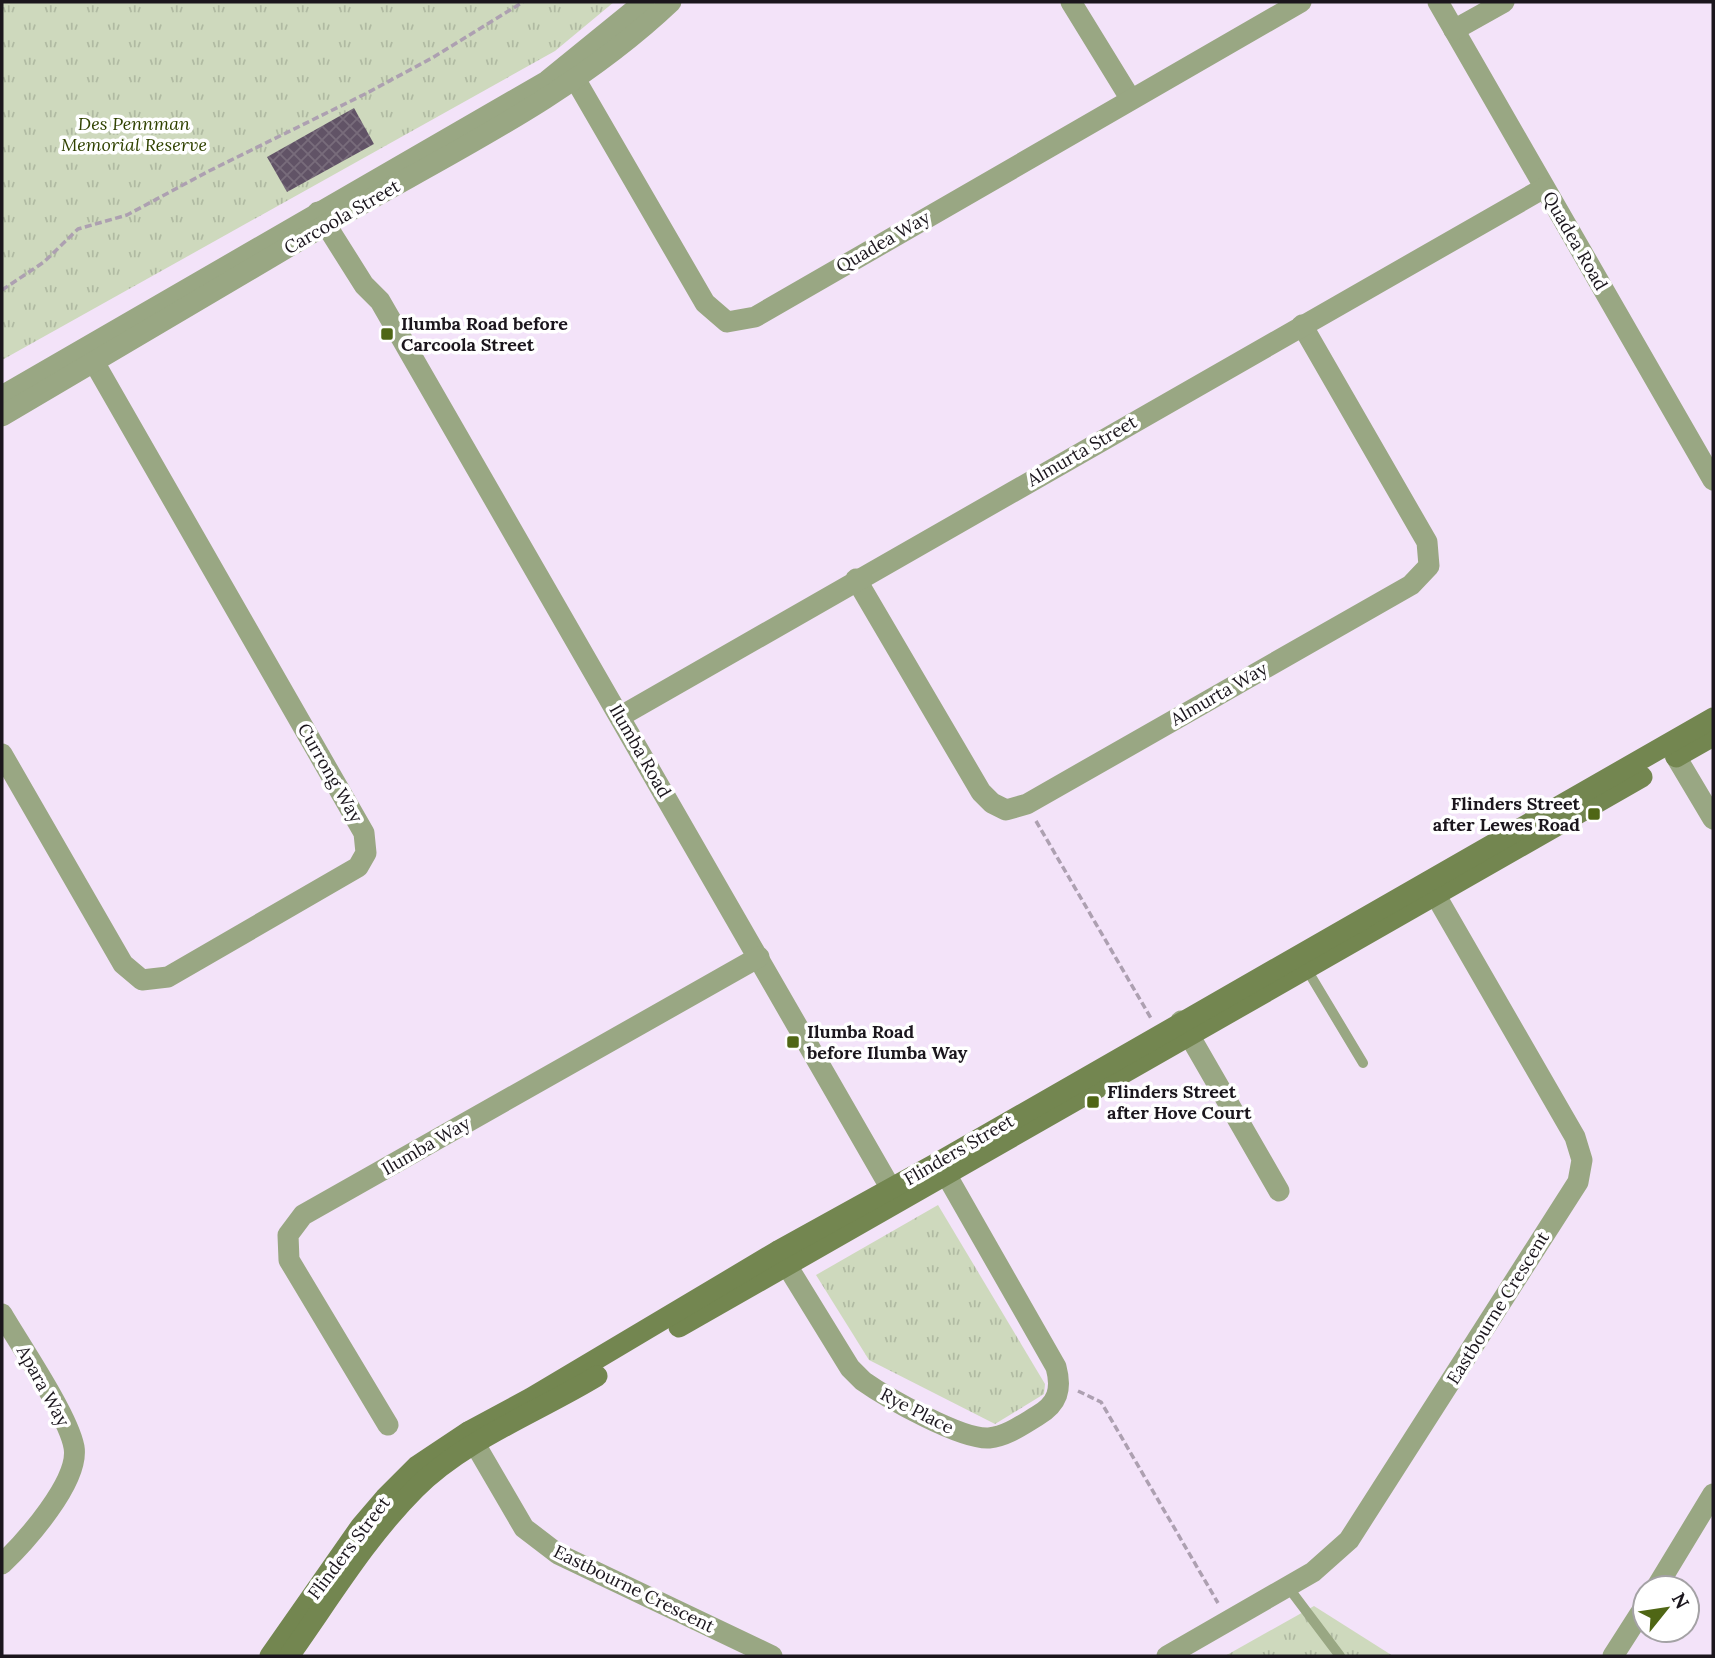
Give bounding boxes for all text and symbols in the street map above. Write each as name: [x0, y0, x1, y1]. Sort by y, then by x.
park label: Des Pennman Memorial Reserve: [61, 112, 207, 156]
street label: Carcoola Street: [280, 174, 404, 259]
street label: Quadea Road: [1538, 187, 1613, 295]
street label: Quadea Way: [832, 205, 934, 278]
place label: Ilumba Road before Carcoola Street: [401, 312, 568, 356]
marker: Ilumba Road before Carcoola Street: [379, 326, 395, 342]
street label: Almurta Street: [1022, 410, 1141, 492]
street label: Almurta Way: [1165, 656, 1272, 731]
street label: Ilumba Road: [604, 700, 677, 802]
street label: Currong Way: [293, 719, 368, 827]
place label: Flinders Street after Lewes Road: [1433, 792, 1581, 836]
marker: Flinders Street after Lewes Road: [1586, 806, 1602, 822]
place label: Ilumba Road before Ilumba Way: [806, 1020, 968, 1064]
marker: Ilumba Road before Ilumba Way: [785, 1034, 801, 1050]
place label: Flinders Street after Hove Court: [1107, 1080, 1252, 1124]
marker: Flinders Street after Hove Court: [1085, 1094, 1101, 1110]
street label: Flinders Street: [900, 1109, 1018, 1190]
street label: Ilumba Way: [378, 1111, 474, 1180]
street label: Eastbourne Crescent: [1441, 1227, 1554, 1388]
street label: Apara Way: [11, 1340, 75, 1431]
street label: Rye Place: [877, 1382, 958, 1439]
street label: Flinders Street: [302, 1492, 395, 1604]
street label: Eastbourne Crescent: [550, 1540, 718, 1637]
north arrow: [1631, 1574, 1701, 1644]
text: N: [1667, 1588, 1695, 1613]

